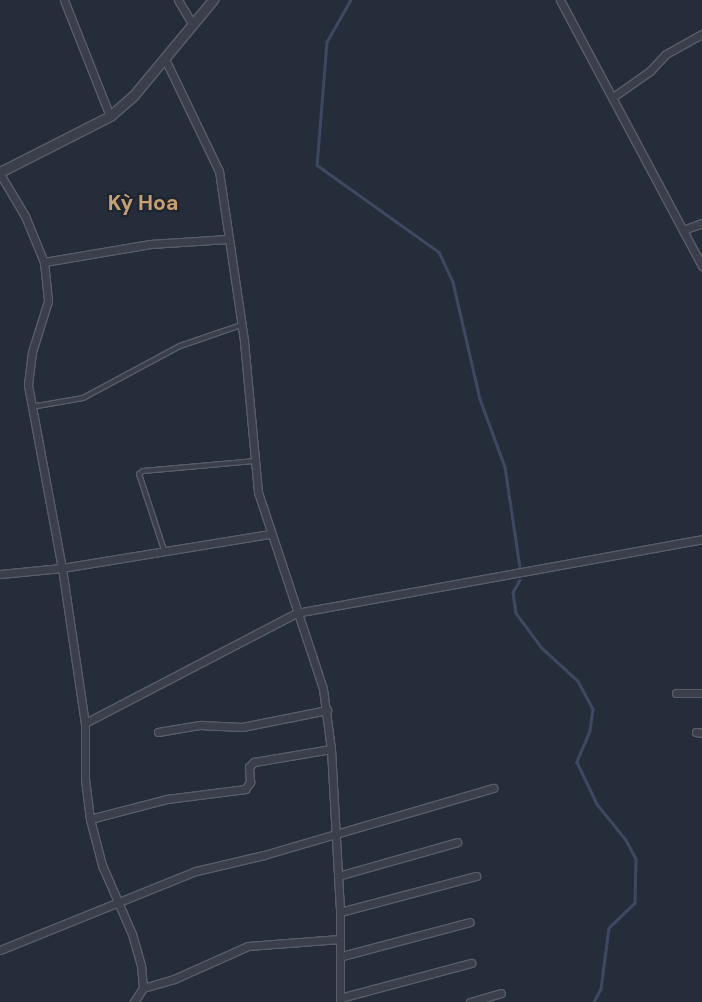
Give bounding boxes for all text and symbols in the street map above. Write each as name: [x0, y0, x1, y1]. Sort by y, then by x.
district label: Kỳ Hoa: [108, 190, 178, 216]

